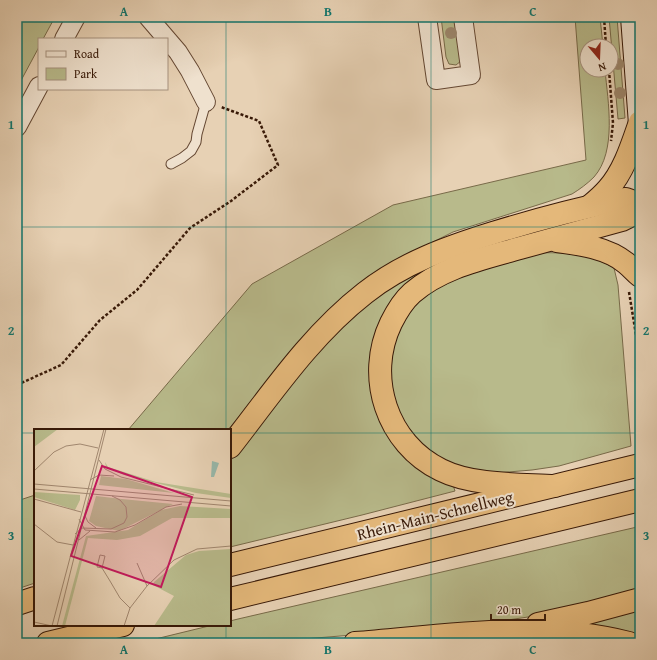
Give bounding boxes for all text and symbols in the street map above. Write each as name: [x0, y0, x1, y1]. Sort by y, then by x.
text: A: [120, 2, 129, 21]
text: B: [324, 2, 332, 21]
text: C: [529, 2, 537, 21]
legend: [38, 38, 168, 90]
north arrow: [579, 38, 619, 78]
text: Road: [74, 45, 100, 62]
text: N: [596, 59, 608, 76]
text: Park: [74, 65, 98, 82]
text: 1: [8, 115, 14, 134]
text: 1: [643, 115, 649, 134]
text: 2: [8, 321, 15, 340]
text: 2: [643, 321, 650, 340]
inset map: [34, 429, 231, 626]
street label: Rhein-Main-Schnellweg: [354, 484, 516, 546]
text: 3: [8, 526, 14, 545]
text: 3: [643, 526, 649, 545]
scale bar: [491, 596, 545, 622]
text: 20 m: [497, 601, 521, 618]
text: A: [120, 640, 129, 659]
text: B: [324, 640, 332, 659]
text: C: [529, 640, 537, 659]

